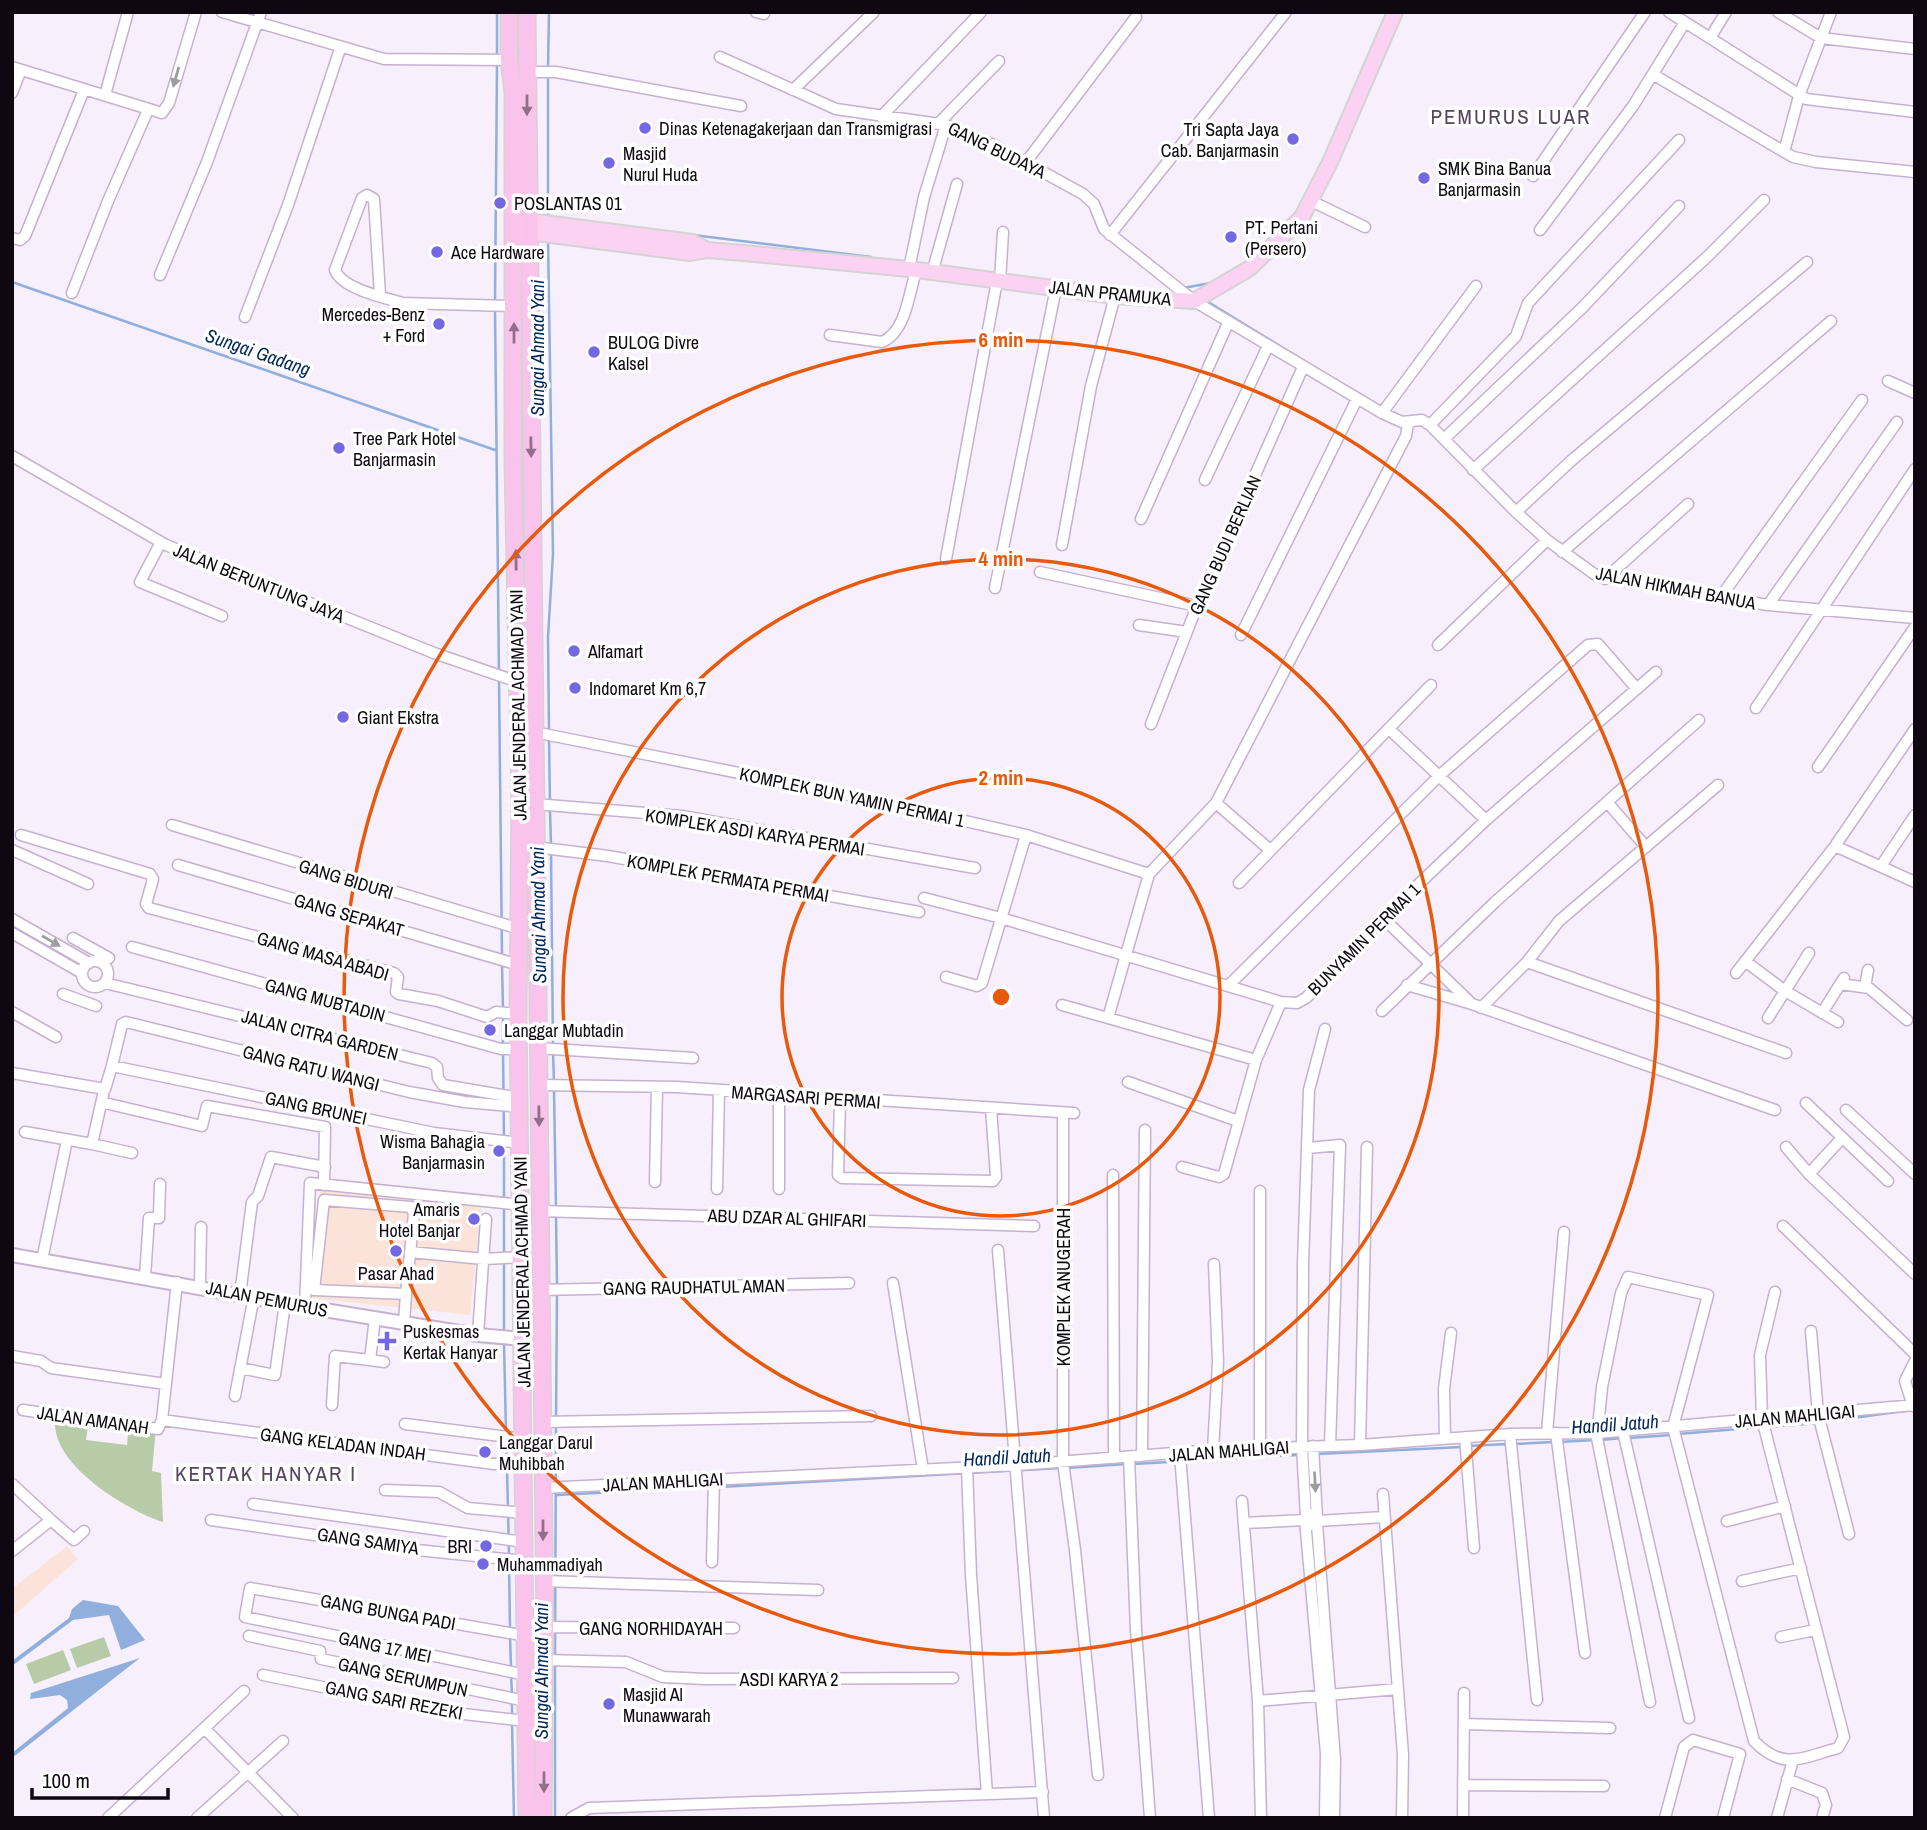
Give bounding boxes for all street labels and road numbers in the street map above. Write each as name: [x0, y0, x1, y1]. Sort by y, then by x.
street label: GANG BUDAYA: [944, 116, 1050, 185]
street label: JALAN PRAMUKA: [1048, 274, 1173, 312]
street label: GANG BUDI BERLIAN: [1183, 471, 1267, 619]
street label: JALAN BERUNTUNG JAYA: [170, 537, 348, 629]
street label: JALAN HIKMAH BANUA: [1594, 560, 1758, 616]
street label: JALAN JENDERAL ACHMAD YANI: [503, 589, 533, 821]
street label: KOMPLEK BUN YAMIN PERMAI 1: [737, 761, 967, 833]
street label: KOMPLEK ASDI KARYA PERMAI: [643, 802, 867, 862]
street label: KOMPLEK PERMATA PERMAI: [625, 848, 831, 908]
street label: GANG BIDURI: [296, 853, 396, 905]
street label: BUNYAMIN PERMAI 1: [1302, 877, 1426, 1001]
street label: GANG SEPAKAT: [291, 887, 407, 943]
street label: GANG MASA ABADI: [254, 925, 392, 987]
street label: GANG MUBTADIN: [262, 972, 388, 1028]
street label: JALAN CITRA GARDEN: [239, 1003, 401, 1067]
street label: GANG RATU WANGI: [240, 1039, 382, 1097]
street label: MARGASARI PERMAI: [731, 1079, 881, 1115]
street label: GANG BRUNEI: [263, 1085, 369, 1131]
street label: JALAN JENDERAL ACHMAD YANI: [507, 1156, 537, 1388]
street label: ABU DZAR AL GHIFARI: [706, 1203, 867, 1233]
street label: KOMPLEK ANUGERAH: [1051, 1208, 1076, 1366]
street label: GANG RAUDHATUL AMAN: [603, 1273, 785, 1301]
street label: JALAN PEMURUS: [204, 1275, 330, 1323]
street label: JALAN MAHLIGAI: [1734, 1398, 1856, 1434]
street label: JALAN AMANAH: [36, 1400, 150, 1440]
street label: GANG KELADAN INDAH: [259, 1421, 427, 1467]
street label: JALAN MAHLIGAI: [1168, 1434, 1290, 1468]
street label: JALAN MAHLIGAI: [602, 1466, 724, 1498]
street label: GANG SAMIYA: [316, 1522, 421, 1561]
street label: GANG BUNGA PADI: [319, 1588, 457, 1636]
street label: GANG NORHIDAYAH: [579, 1616, 723, 1641]
street label: GANG 17 MEI: [336, 1625, 434, 1669]
street label: GANG SERUMPUN: [336, 1651, 470, 1703]
street label: ASDI KARYA 2: [739, 1667, 838, 1692]
street label: GANG SARI REZEKI: [323, 1674, 465, 1726]

